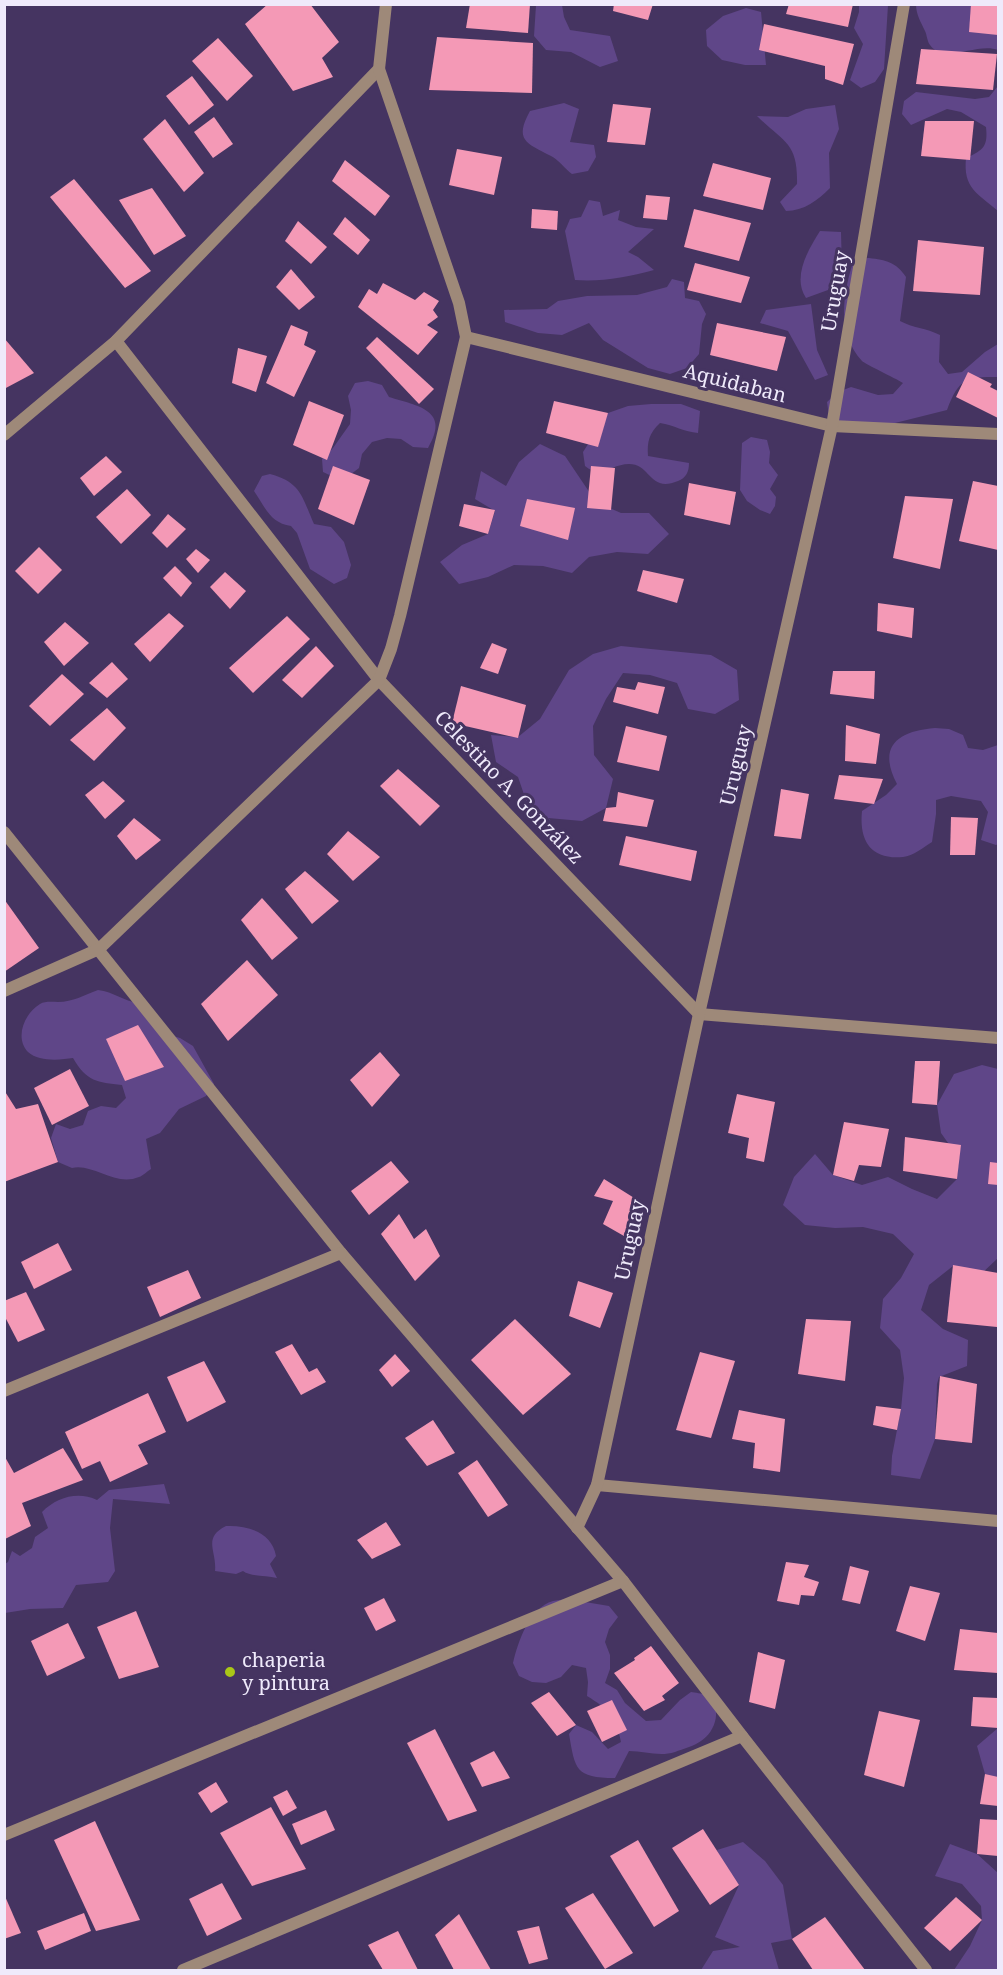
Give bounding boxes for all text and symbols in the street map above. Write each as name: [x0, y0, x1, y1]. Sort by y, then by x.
street label: Uruguay: [814, 247, 855, 334]
street label: Aquidaban: [681, 357, 789, 408]
street label: Celestino A. González: [429, 704, 590, 869]
street label: Uruguay: [713, 721, 758, 808]
street label: Uruguay: [608, 1196, 651, 1283]
place label: chaperia y pintura: [242, 1646, 330, 1696]
marker: chaperia y pintura: [223, 1665, 237, 1679]

